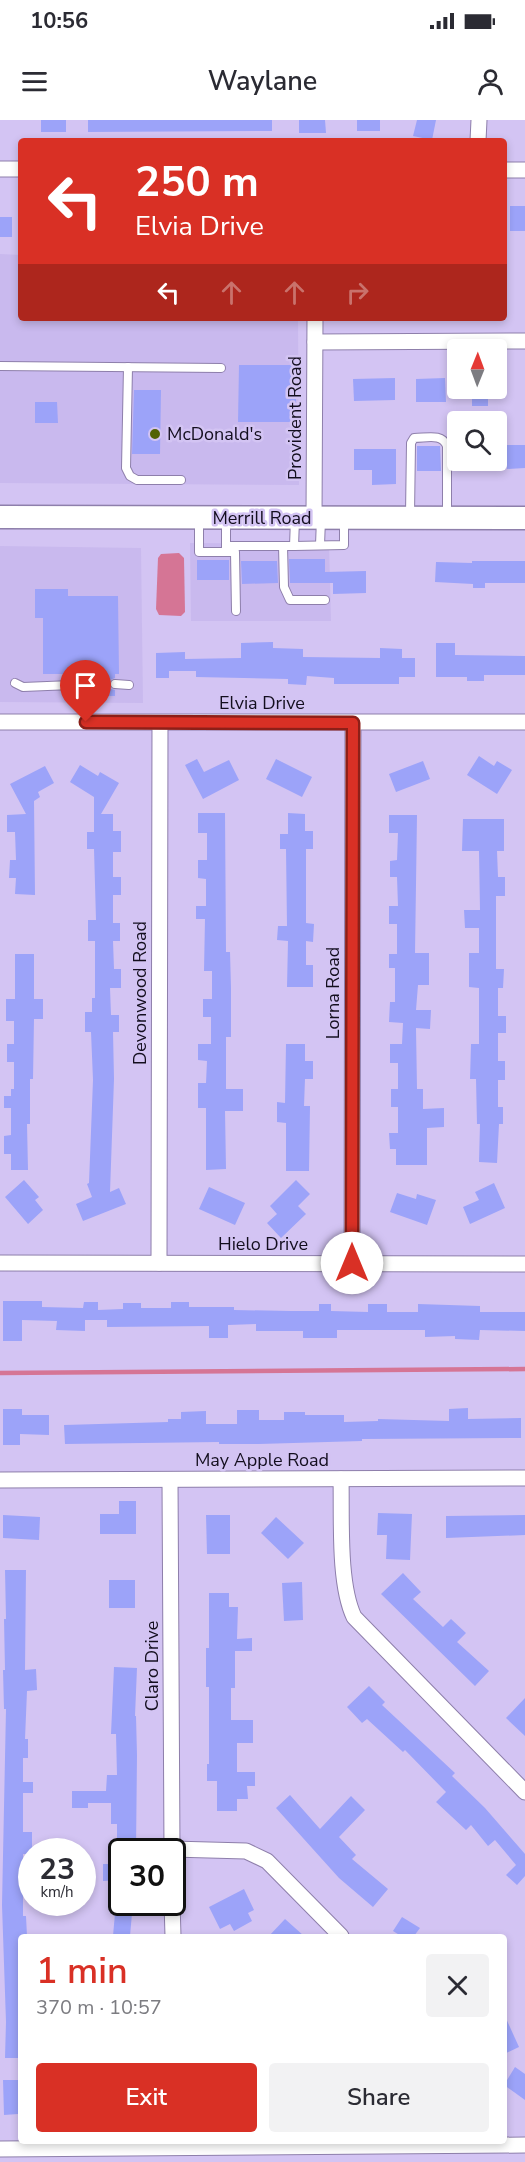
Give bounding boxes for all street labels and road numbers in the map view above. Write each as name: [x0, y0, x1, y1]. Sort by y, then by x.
street label: Provident Road: [283, 356, 307, 480]
street label: Merrill Road: [212, 506, 312, 530]
street label: Elvia Drive: [219, 691, 305, 715]
street label: Devonwood Road: [128, 921, 152, 1065]
street label: Lorna Road: [321, 947, 345, 1039]
street label: Hielo Drive: [218, 1232, 308, 1256]
street label: May Apple Road: [195, 1448, 329, 1472]
street label: Claro Drive: [140, 1621, 164, 1711]

